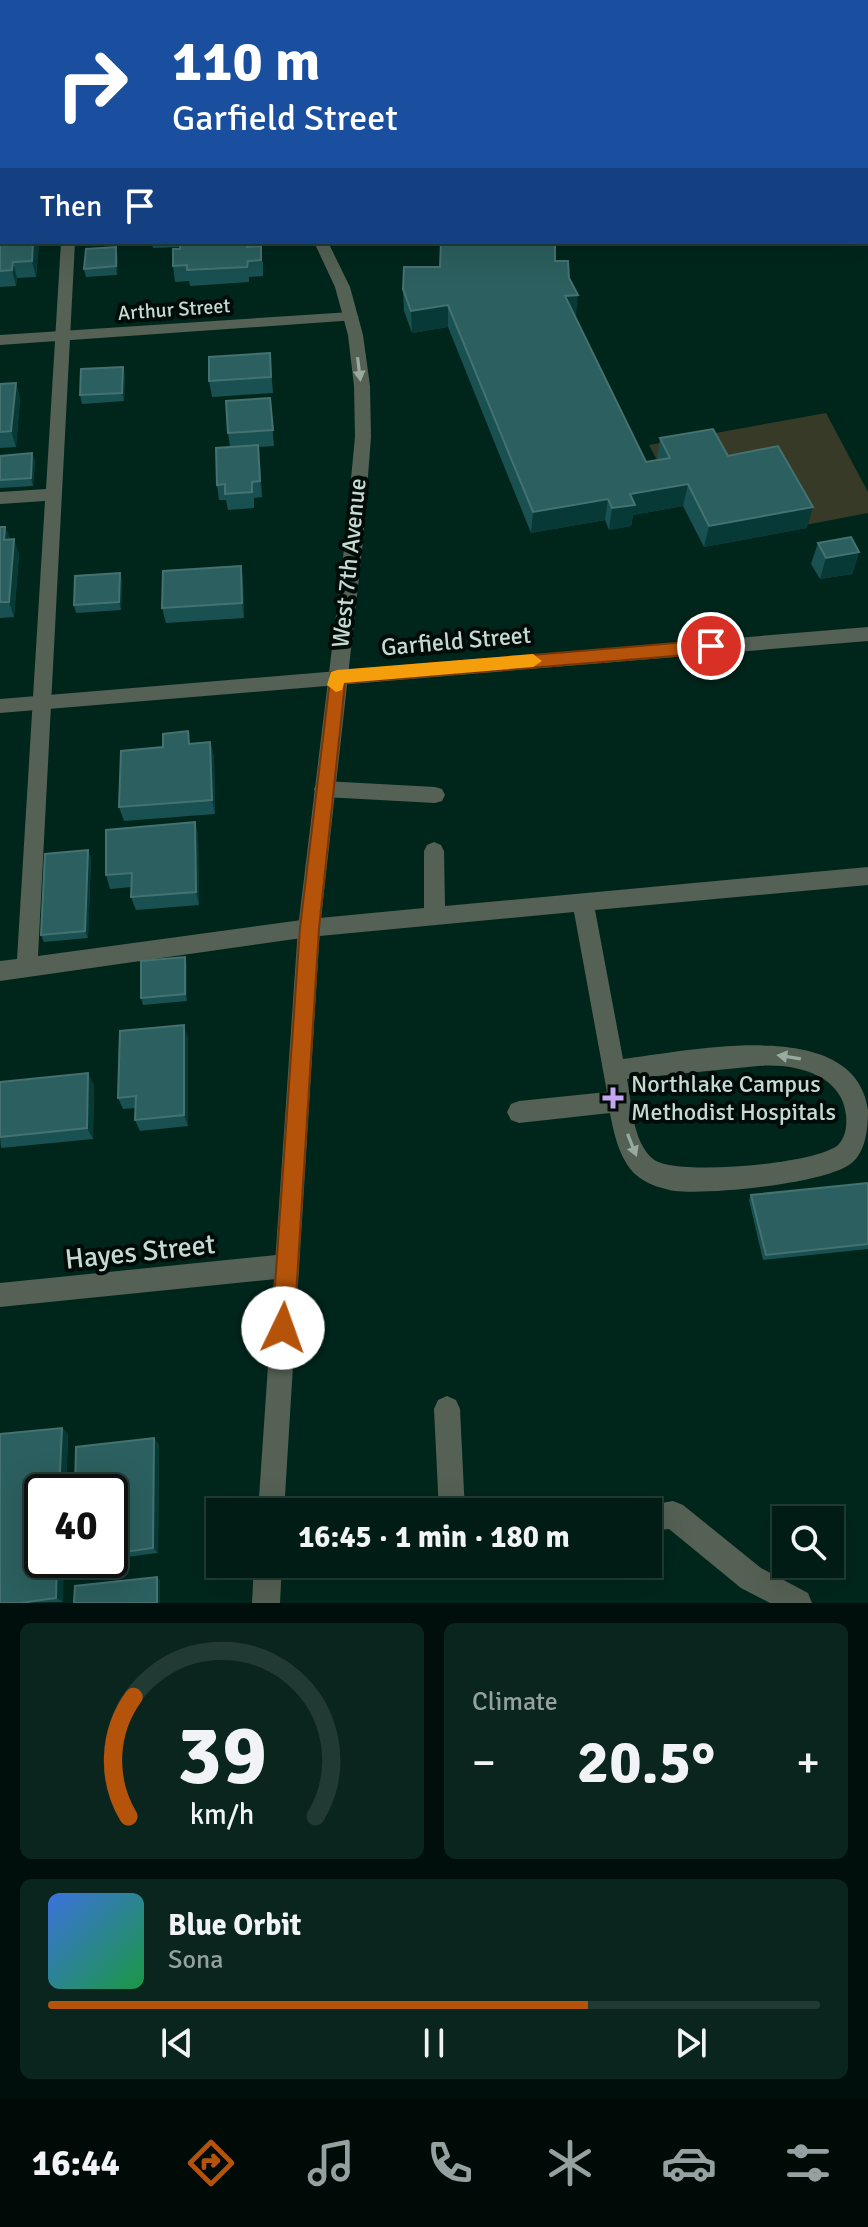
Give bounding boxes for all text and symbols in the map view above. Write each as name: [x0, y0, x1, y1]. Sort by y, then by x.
text: 110 m: [172, 27, 320, 96]
icon: right: [40, 32, 144, 136]
text: Garfield Street: [172, 96, 398, 141]
icon: arrive: [118, 184, 162, 228]
text: Then: [40, 188, 102, 225]
street label: Arthur Street: [117, 293, 231, 326]
one-way arrow: [353, 357, 366, 382]
street label: West 7th Avenue: [325, 477, 373, 649]
pin: [677, 612, 745, 680]
street label: Garfield Street: [380, 619, 532, 663]
icon: arrive: [689, 624, 733, 668]
one-way arrow: [777, 1050, 802, 1062]
place label: Northlake Campus Methodist Hospitals: [631, 1069, 836, 1127]
marker: Northlake Campus Methodist Hospitals: [602, 1087, 624, 1109]
one-way arrow: [626, 1133, 639, 1157]
street label: Hayes Street: [63, 1227, 217, 1277]
position arrow: [241, 1286, 325, 1370]
speed limit sign: 40: [24, 1474, 128, 1578]
map controls: [772, 1506, 844, 1578]
button: search: [772, 1506, 844, 1578]
text: 16:45 · 1 min · 180 m: [298, 1519, 570, 1556]
text: Climate: [472, 1686, 558, 1718]
text: 39: [177, 1705, 267, 1807]
text: 20.5°: [577, 1726, 715, 1800]
text: −: [472, 1736, 496, 1790]
text: +: [796, 1736, 820, 1790]
text: km/h: [190, 1797, 254, 1832]
text: Blue Orbit: [168, 1907, 301, 1944]
text: Sona: [168, 1944, 223, 1976]
icon: previous: [155, 2021, 199, 2065]
icon: pause: [412, 2021, 456, 2065]
icon: next: [669, 2021, 713, 2065]
icon: directions: [183, 2135, 239, 2191]
icon: music: [303, 2135, 359, 2191]
icon: phone: [422, 2135, 478, 2191]
icon: climate: [542, 2135, 598, 2191]
icon: car: [661, 2135, 717, 2191]
icon: filters: [780, 2135, 836, 2191]
text: 16:44: [32, 2141, 120, 2186]

